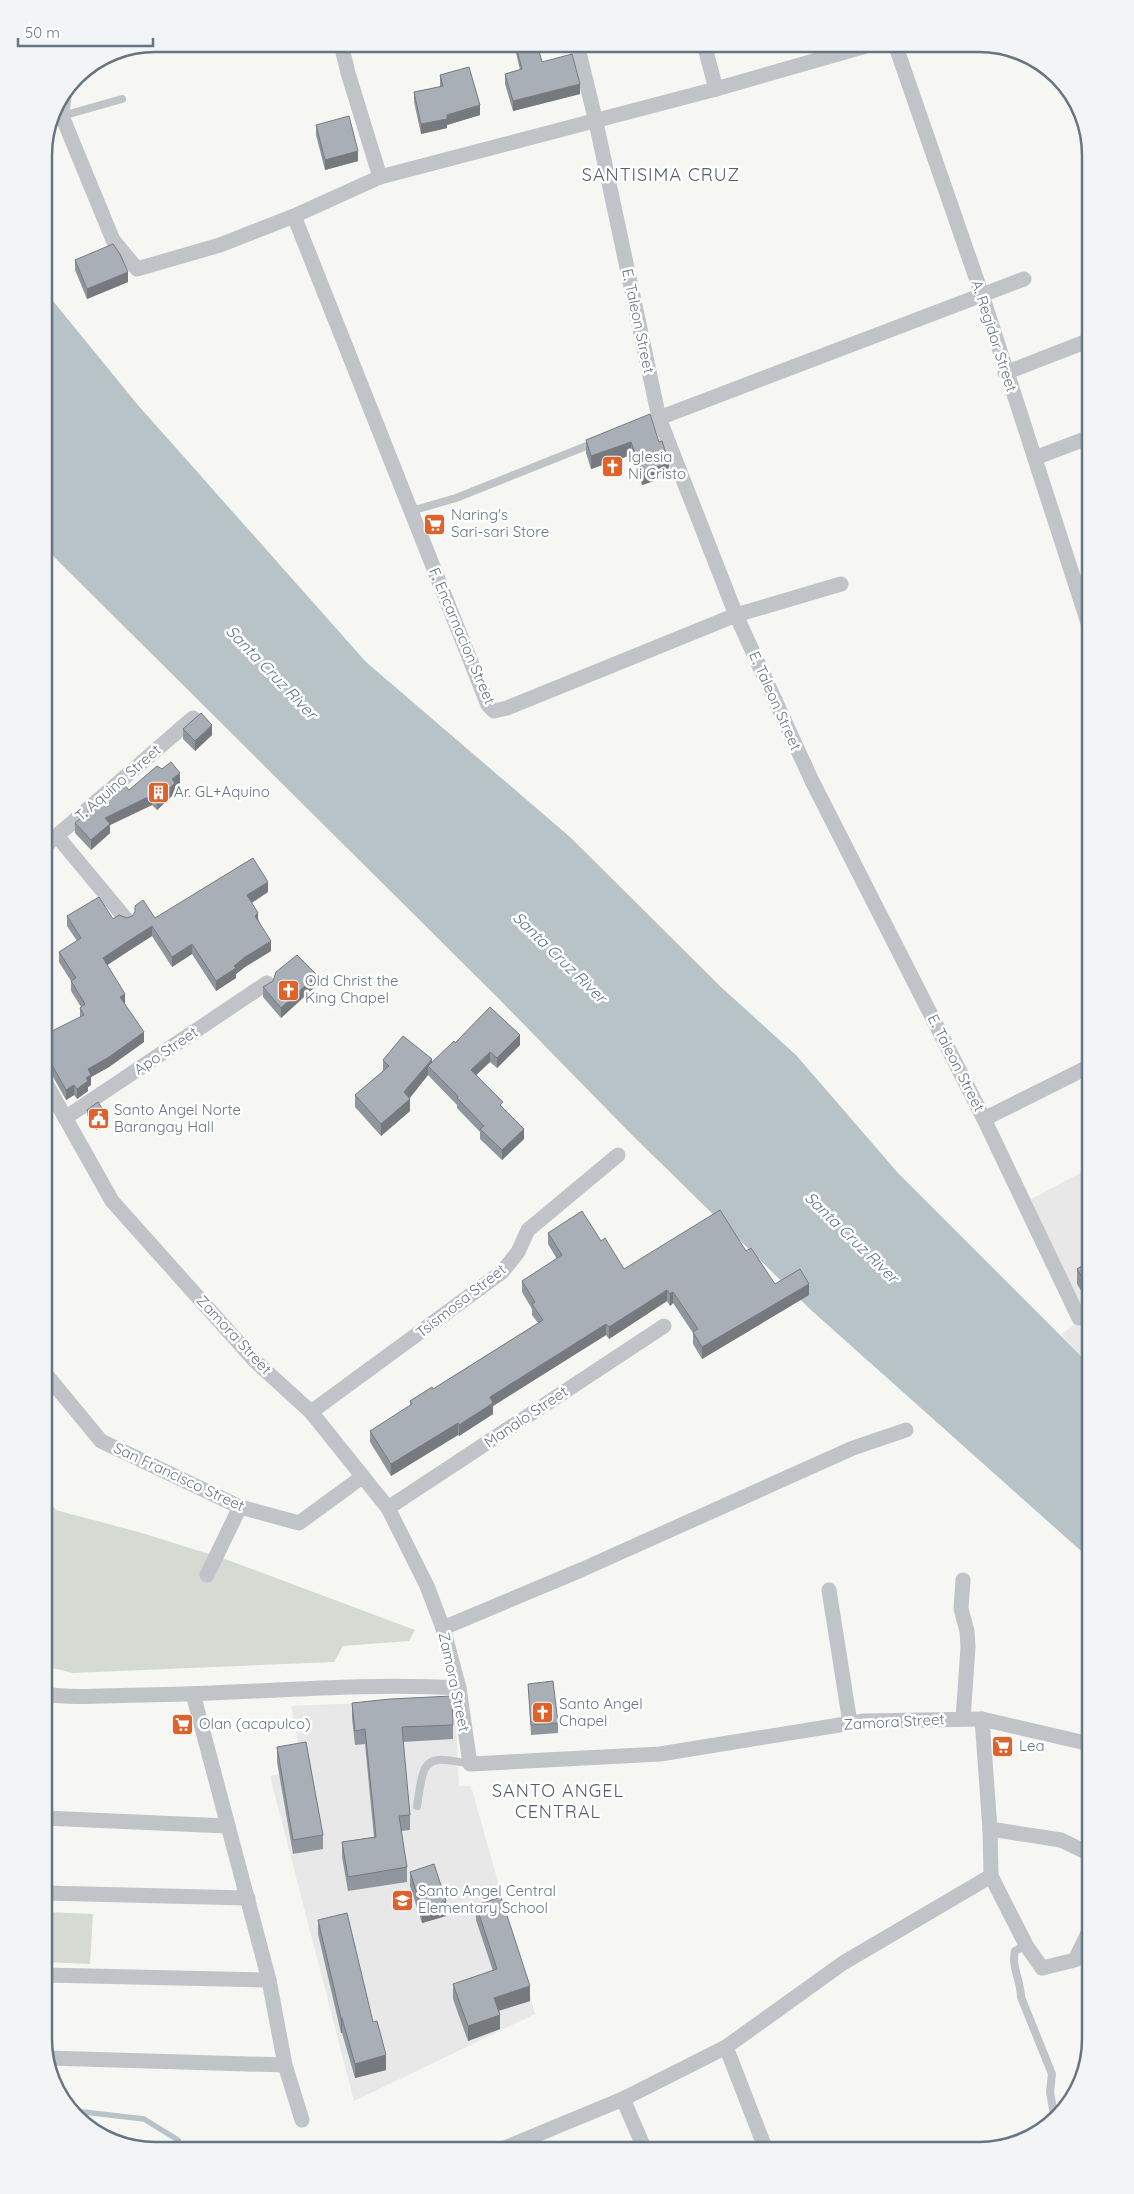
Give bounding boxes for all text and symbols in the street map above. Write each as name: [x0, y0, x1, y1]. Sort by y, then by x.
scale bar: [18, 15, 152, 47]
text: 50 m: [25, 23, 60, 42]
district label: SANTISIMA CRUZ: [582, 163, 740, 186]
street label: E. Taleon Street: [618, 267, 659, 375]
street label: A. Regidor Street: [967, 278, 1022, 394]
place label: Iglesia Ni Cristo: [628, 447, 686, 483]
church icon: Iglesia Ni Cristo: [600, 454, 624, 478]
place label: Naring's Sari-sari Store: [451, 505, 549, 541]
supermarket icon: Naring's Sari-sari Store: [423, 512, 447, 536]
street label: F. Encarnacion Street: [425, 565, 500, 707]
water label: Santa Cruz River: [222, 621, 323, 724]
street label: E. Taleon Street: [745, 648, 806, 753]
street label: T. Aquino Street: [71, 740, 165, 825]
building icon: Ar. GL+Aquino: [146, 780, 170, 804]
place label: Ar. GL+Aquino: [174, 782, 270, 801]
water label: Santa Cruz River: [509, 907, 612, 1008]
place label: Old Christ the King Chapel: [305, 971, 399, 1007]
church icon: Old Christ the King Chapel: [277, 978, 301, 1002]
street label: E. Taleon Street: [924, 1011, 989, 1115]
street label: Apo Street: [130, 1022, 201, 1079]
place label: Santo Angel Norte Barangay Hall: [114, 1100, 241, 1136]
public building icon: Santo Angel Norte Barangay Hall: [86, 1107, 110, 1131]
water label: Santa Cruz River: [801, 1187, 904, 1288]
street label: Tsismosa Street: [412, 1260, 509, 1342]
street label: Zamora Street: [193, 1291, 276, 1378]
street label: Manalo Street: [480, 1382, 571, 1452]
street label: San Francisco Street: [111, 1438, 248, 1515]
street label: Zamora Street: [435, 1630, 474, 1733]
place label: Santo Angel Chapel: [559, 1694, 643, 1730]
church icon: Santo Angel Chapel: [531, 1701, 555, 1725]
street label: Zamora Street: [843, 1709, 945, 1734]
supermarket icon: Olan (acapulco): [171, 1712, 195, 1736]
place label: Olan (acapulco): [199, 1714, 311, 1733]
supermarket icon: Lea: [991, 1734, 1015, 1758]
place label: Lea: [1019, 1736, 1045, 1755]
district label: SANTO ANGEL CENTRAL: [492, 1779, 624, 1823]
place label: Santo Angel Central Elementary School: [418, 1881, 556, 1917]
school or university icon: Santo Angel Central Elementary School: [390, 1888, 414, 1912]

